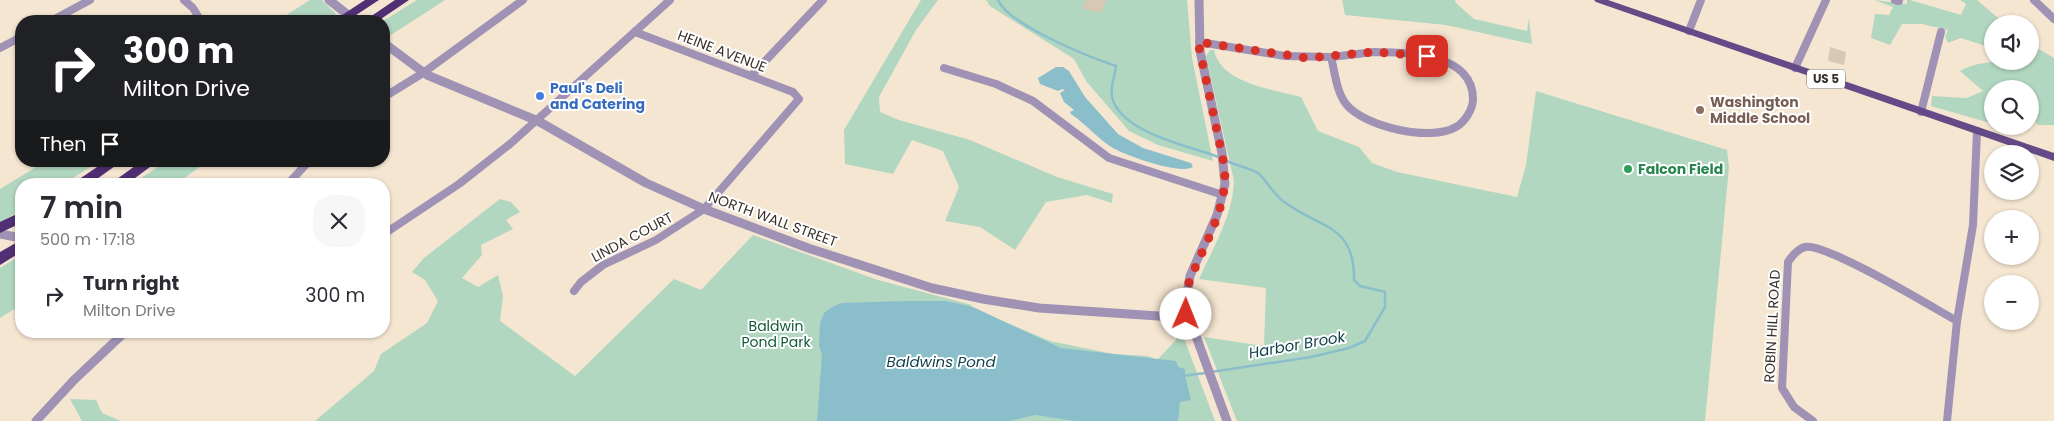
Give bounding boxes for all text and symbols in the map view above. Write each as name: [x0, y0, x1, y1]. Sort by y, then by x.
map controls: [1984, 15, 2039, 330]
button: sound: [1984, 15, 2039, 70]
street label: HEINE AVENUE: [675, 25, 769, 77]
text: 300 m: [123, 26, 234, 75]
icon: right: [40, 35, 105, 100]
pin: [1406, 35, 1448, 77]
icon: arrive: [1413, 42, 1441, 70]
road number: US 5: [1807, 70, 1845, 88]
text: Milton Drive: [123, 73, 250, 104]
place label: Paul's Deli and Catering: [550, 78, 645, 114]
button: search: [1984, 80, 2039, 135]
marker: Paul's Deli and Catering: [534, 90, 546, 102]
place label: Washington Middle School: [1710, 92, 1810, 128]
marker: Washington Middle School: [1694, 104, 1706, 116]
icon: arrive: [96, 130, 124, 158]
text: Then: [40, 131, 86, 158]
button: layers: [1984, 145, 2039, 200]
place label: Falcon Field: [1638, 159, 1723, 179]
marker: Falcon Field: [1622, 163, 1634, 175]
text: 7 min: [40, 186, 123, 229]
street label: NORTH WALL STREET: [706, 186, 840, 252]
button: close: [313, 195, 365, 247]
street label: LINDA COURT: [588, 207, 677, 267]
button: +: [1984, 210, 2039, 265]
text: 500 m · 17:18: [40, 228, 135, 251]
street label: ROBIN HILL ROAD: [1759, 269, 1785, 383]
text: Turn right: [83, 270, 179, 297]
button: −: [1984, 275, 2039, 330]
icon: right: [40, 282, 68, 310]
text: 300 m: [305, 282, 365, 309]
position arrow: [1159, 287, 1211, 339]
text: Milton Drive: [83, 299, 175, 322]
park label: Baldwin Pond Park: [741, 316, 811, 352]
water label: Harbor Brook: [1247, 325, 1348, 363]
water label: Baldwins Pond: [886, 351, 996, 372]

